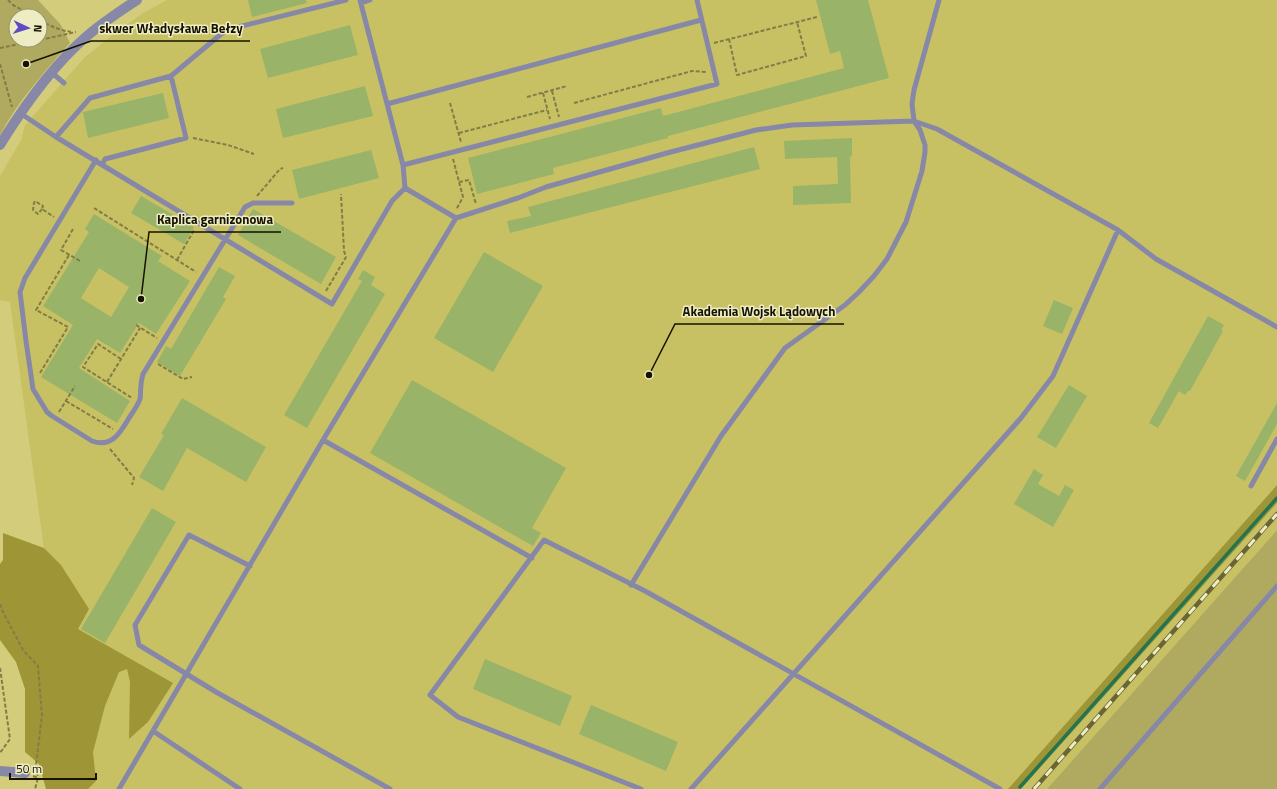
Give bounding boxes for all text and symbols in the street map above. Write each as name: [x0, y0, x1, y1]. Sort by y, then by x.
north arrow: [8, 8, 48, 48]
callout: skwer Władysława Bełzy: [91, 16, 250, 41]
text: skwer Władysława Bełzy: [99, 18, 243, 38]
text: N: [30, 24, 46, 33]
callout: Kaplica garnizonowa: [149, 207, 281, 232]
text: Kaplica garnizonowa: [157, 209, 273, 229]
callout: Akademia Wojsk Lądowych: [675, 299, 844, 324]
text: Akademia Wojsk Lądowych: [683, 301, 835, 321]
scale bar: [10, 755, 96, 781]
text: 50 m: [16, 759, 42, 778]

